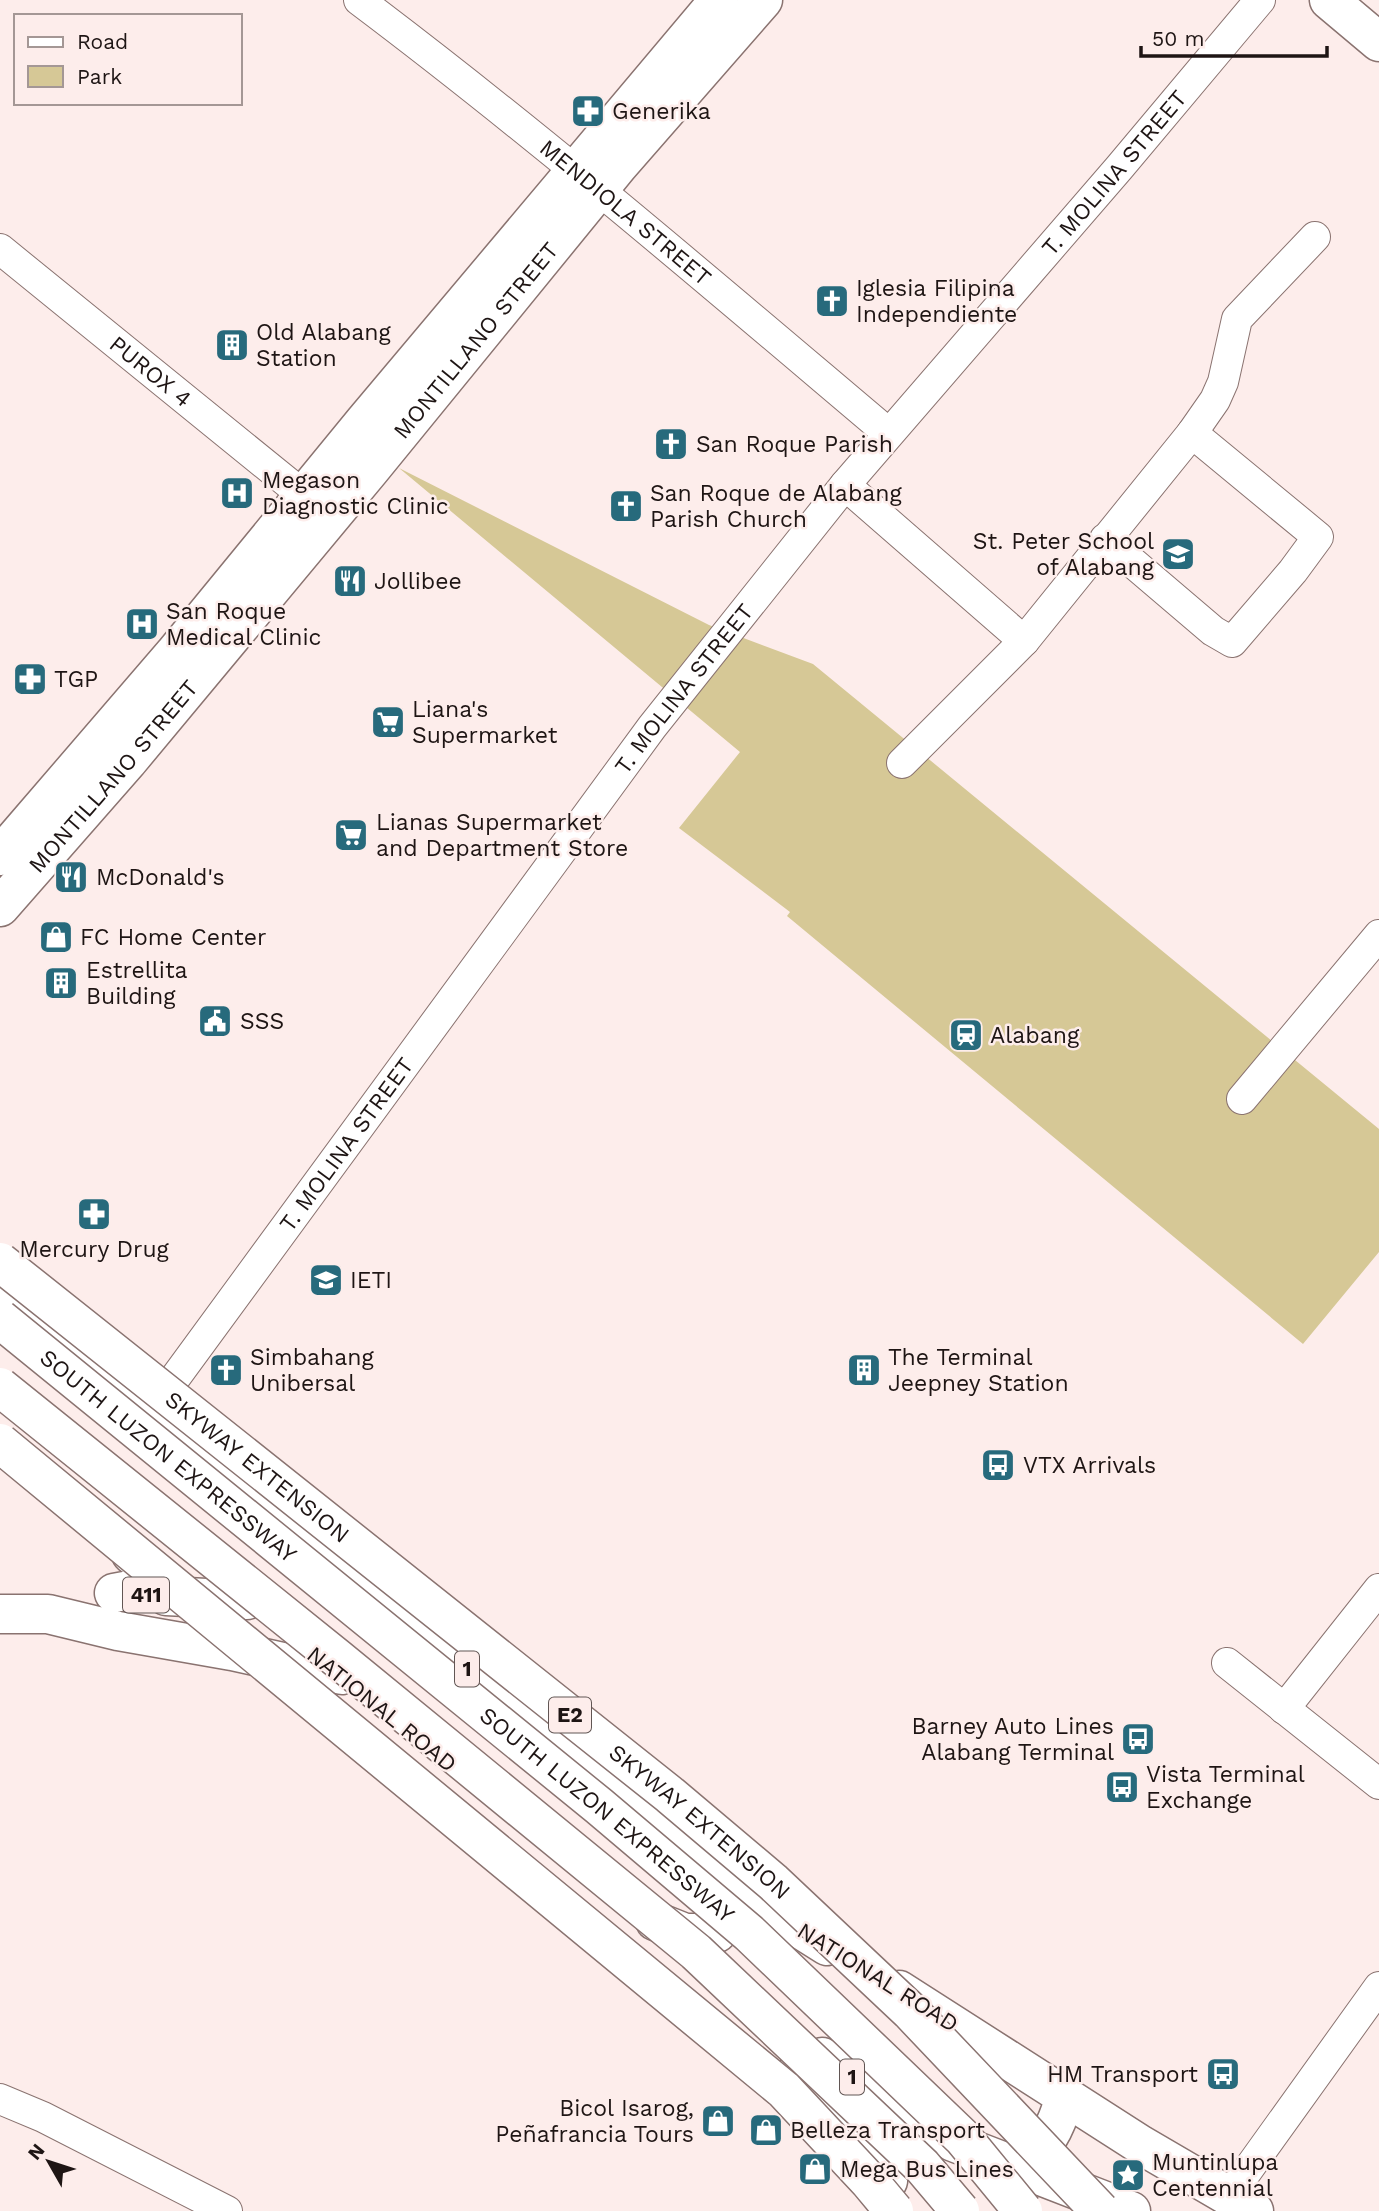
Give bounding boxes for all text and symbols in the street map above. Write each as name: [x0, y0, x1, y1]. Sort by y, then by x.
legend: [14, 14, 242, 105]
scale bar: [1141, 14, 1326, 58]
text: 50 m: [1152, 26, 1204, 51]
text: Road: [77, 29, 128, 54]
text: Park: [77, 64, 122, 89]
street label: T. MOLINA STREET: [1036, 85, 1193, 261]
pharmacy icon: Generika: [569, 92, 607, 130]
place label: Generika: [612, 98, 711, 125]
street label: MENDIOLA STREET: [534, 134, 717, 292]
street label: MONTILLANO STREET: [388, 237, 564, 444]
place label: Iglesia Filipina Independiente: [856, 275, 1017, 328]
church icon: Iglesia Filipina Independiente: [813, 282, 851, 320]
place label: Old Alabang Station: [256, 319, 391, 372]
building icon: Old Alabang Station: [213, 326, 251, 364]
street label: PUROX 4: [104, 330, 197, 413]
church icon: San Roque Parish: [652, 425, 690, 463]
place label: San Roque Parish: [696, 431, 893, 458]
place label: Megason Diagnostic Clinic: [262, 467, 449, 520]
hospital icon: Megason Diagnostic Clinic: [218, 474, 256, 512]
place label: San Roque de Alabang Parish Church: [650, 480, 903, 533]
church icon: San Roque de Alabang Parish Church: [607, 487, 645, 525]
place label: St. Peter School of Alabang: [973, 528, 1155, 581]
school or university icon: St. Peter School of Alabang: [1159, 535, 1197, 573]
restaurant icon: Jollibee: [331, 562, 369, 600]
place label: Jollibee: [374, 568, 462, 595]
place label: San Roque Medical Clinic: [166, 598, 321, 651]
street label: T. MOLINA STREET: [609, 598, 759, 779]
hospital icon: San Roque Medical Clinic: [123, 605, 161, 643]
pharmacy icon: TGP: [11, 660, 49, 698]
place label: TGP: [54, 666, 98, 693]
street label: MONTILLANO STREET: [23, 674, 204, 879]
place label: Liana's Supermarket: [412, 696, 558, 749]
supermarket icon: Liana's Supermarket: [369, 703, 407, 741]
place label: Lianas Supermarket and Department Store: [376, 809, 628, 862]
supermarket icon: Lianas Supermarket and Department Store: [332, 816, 370, 854]
restaurant icon: McDonald's: [52, 858, 90, 896]
place label: McDonald's: [96, 864, 225, 891]
shop icon: FC Home Center: [37, 918, 75, 956]
place label: FC Home Center: [80, 924, 266, 951]
place label: Estrellita Building: [86, 957, 188, 1010]
building icon: Estrellita Building: [42, 964, 80, 1002]
public building icon: SSS: [196, 1002, 234, 1040]
place label: SSS: [240, 1008, 284, 1035]
station icon: Alabang: [947, 1016, 985, 1054]
place label: Alabang: [990, 1022, 1080, 1049]
street label: T. MOLINA STREET: [274, 1052, 419, 1237]
pharmacy icon: Mercury Drug: [75, 1195, 113, 1233]
place label: Mercury Drug: [19, 1236, 170, 1263]
school or university icon: IETI: [307, 1261, 345, 1299]
place label: IETI: [350, 1267, 392, 1294]
street label: SOUTH LUZON EXPRESSWAY: [34, 1344, 302, 1569]
place label: Simbahang Unibersal: [250, 1344, 375, 1397]
place label: The Terminal Jeepney Station: [888, 1344, 1069, 1397]
church icon: Simbahang Unibersal: [207, 1351, 245, 1389]
building icon: The Terminal Jeepney Station: [845, 1351, 883, 1389]
street label: SKYWAY EXTENSION: [160, 1386, 355, 1549]
bus stop icon: VTX Arrivals: [979, 1446, 1017, 1484]
place label: VTX Arrivals: [1023, 1452, 1156, 1479]
road number: 411: [123, 1578, 169, 1612]
street label: NATIONAL ROAD: [301, 1641, 462, 1778]
road number: 1: [455, 1652, 479, 1686]
road number: E2: [549, 1698, 591, 1732]
street label: SOUTH LUZON EXPRESSWAY: [474, 1702, 740, 1929]
place label: Barney Auto Lines Alabang Terminal: [911, 1713, 1114, 1766]
bus stop icon: Barney Auto Lines Alabang Terminal: [1119, 1720, 1157, 1758]
street label: SKYWAY EXTENSION: [603, 1739, 796, 1905]
place label: Vista Terminal Exchange: [1146, 1761, 1305, 1814]
bus stop icon: Vista Terminal Exchange: [1103, 1768, 1141, 1806]
street label: NATIONAL ROAD: [792, 1917, 963, 2038]
bus stop icon: HM Transport: [1204, 2055, 1242, 2093]
road number: 1: [840, 2060, 864, 2094]
place label: HM Transport: [1047, 2061, 1198, 2088]
place label: Bicol Isarog, Peñafrancia Tours: [495, 2095, 694, 2148]
shop icon: Bicol Isarog, Peñafrancia Tours: [699, 2102, 737, 2140]
shop icon: Belleza Transport: [747, 2111, 785, 2149]
place label: Belleza Transport: [790, 2117, 985, 2144]
north arrow: [14, 2127, 84, 2197]
text: N: [23, 2139, 50, 2164]
place label: Muntinlupa Centennial: [1152, 2149, 1278, 2202]
shop icon: Mega Bus Lines: [796, 2150, 834, 2188]
place label: Mega Bus Lines: [840, 2156, 1014, 2183]
place icon: Muntinlupa Centennial: [1109, 2156, 1147, 2194]

